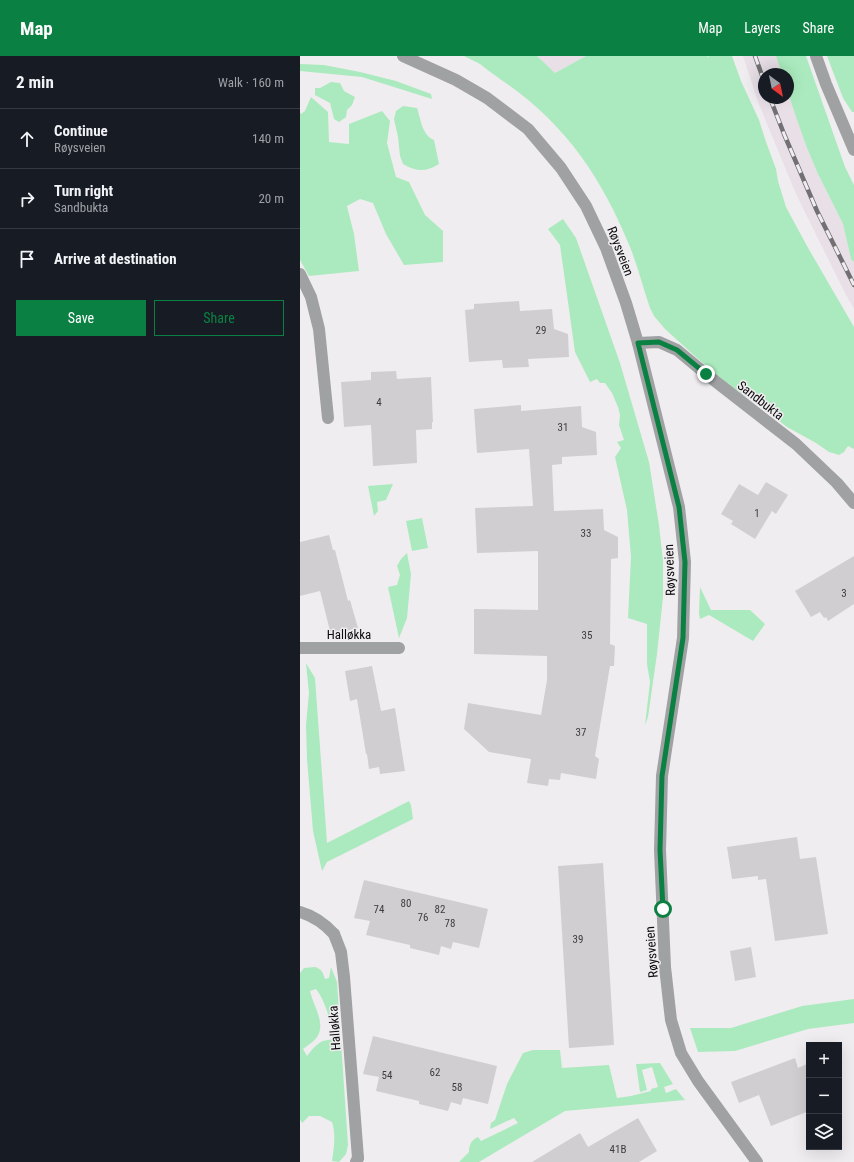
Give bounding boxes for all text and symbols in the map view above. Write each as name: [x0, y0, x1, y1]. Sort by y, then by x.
text: Map: [20, 17, 53, 40]
text: Map: [698, 20, 722, 36]
text: Layers: [744, 20, 781, 36]
text: Share: [803, 20, 834, 36]
north arrow: [758, 68, 794, 104]
text: 2 min: [16, 72, 54, 92]
text: Walk · 160 m: [218, 75, 284, 90]
text: Continue: [54, 122, 108, 140]
icon: ahead: [16, 128, 38, 150]
text: 140 m: [252, 131, 284, 146]
text: Røysveien: [54, 140, 106, 155]
text: Turn right: [54, 182, 113, 200]
icon: right: [16, 188, 38, 210]
text: 20 m: [258, 191, 284, 206]
text: Sandbukta: [54, 200, 108, 215]
street label: Røysveien: [604, 224, 637, 278]
icon: arrive: [16, 248, 38, 270]
text: Arrive at destination: [54, 250, 177, 268]
button: Save: [16, 300, 146, 336]
button: Share: [154, 300, 284, 336]
house number: 29: [536, 324, 546, 337]
route end: [697, 365, 715, 383]
street label: Sandbukta: [735, 378, 787, 423]
house number: 4: [376, 396, 382, 409]
house number: 31: [558, 421, 568, 434]
house number: 1: [754, 507, 760, 520]
house number: 33: [581, 527, 591, 540]
street label: Røysveien: [661, 544, 678, 596]
house number: 3: [841, 587, 847, 600]
street label: Halløkka: [327, 627, 371, 642]
house number: 35: [582, 629, 592, 642]
house number: 37: [576, 726, 586, 739]
house number: 80: [401, 897, 411, 910]
route start: [654, 900, 672, 918]
house number: 74: [374, 903, 385, 916]
house number: 82: [435, 903, 445, 916]
house number: 76: [418, 911, 428, 924]
house number: 78: [445, 917, 455, 930]
street label: Røysveien: [642, 926, 661, 978]
house number: 39: [573, 933, 583, 946]
street label: Halløkka: [325, 1005, 344, 1051]
map controls: [806, 1042, 842, 1150]
button: +: [806, 1042, 842, 1078]
house number: 62: [430, 1066, 440, 1079]
house number: 54: [382, 1069, 393, 1082]
button: −: [806, 1078, 842, 1114]
house number: 58: [452, 1081, 462, 1094]
button: layers: [806, 1114, 842, 1150]
house number: 41B: [610, 1143, 626, 1156]

